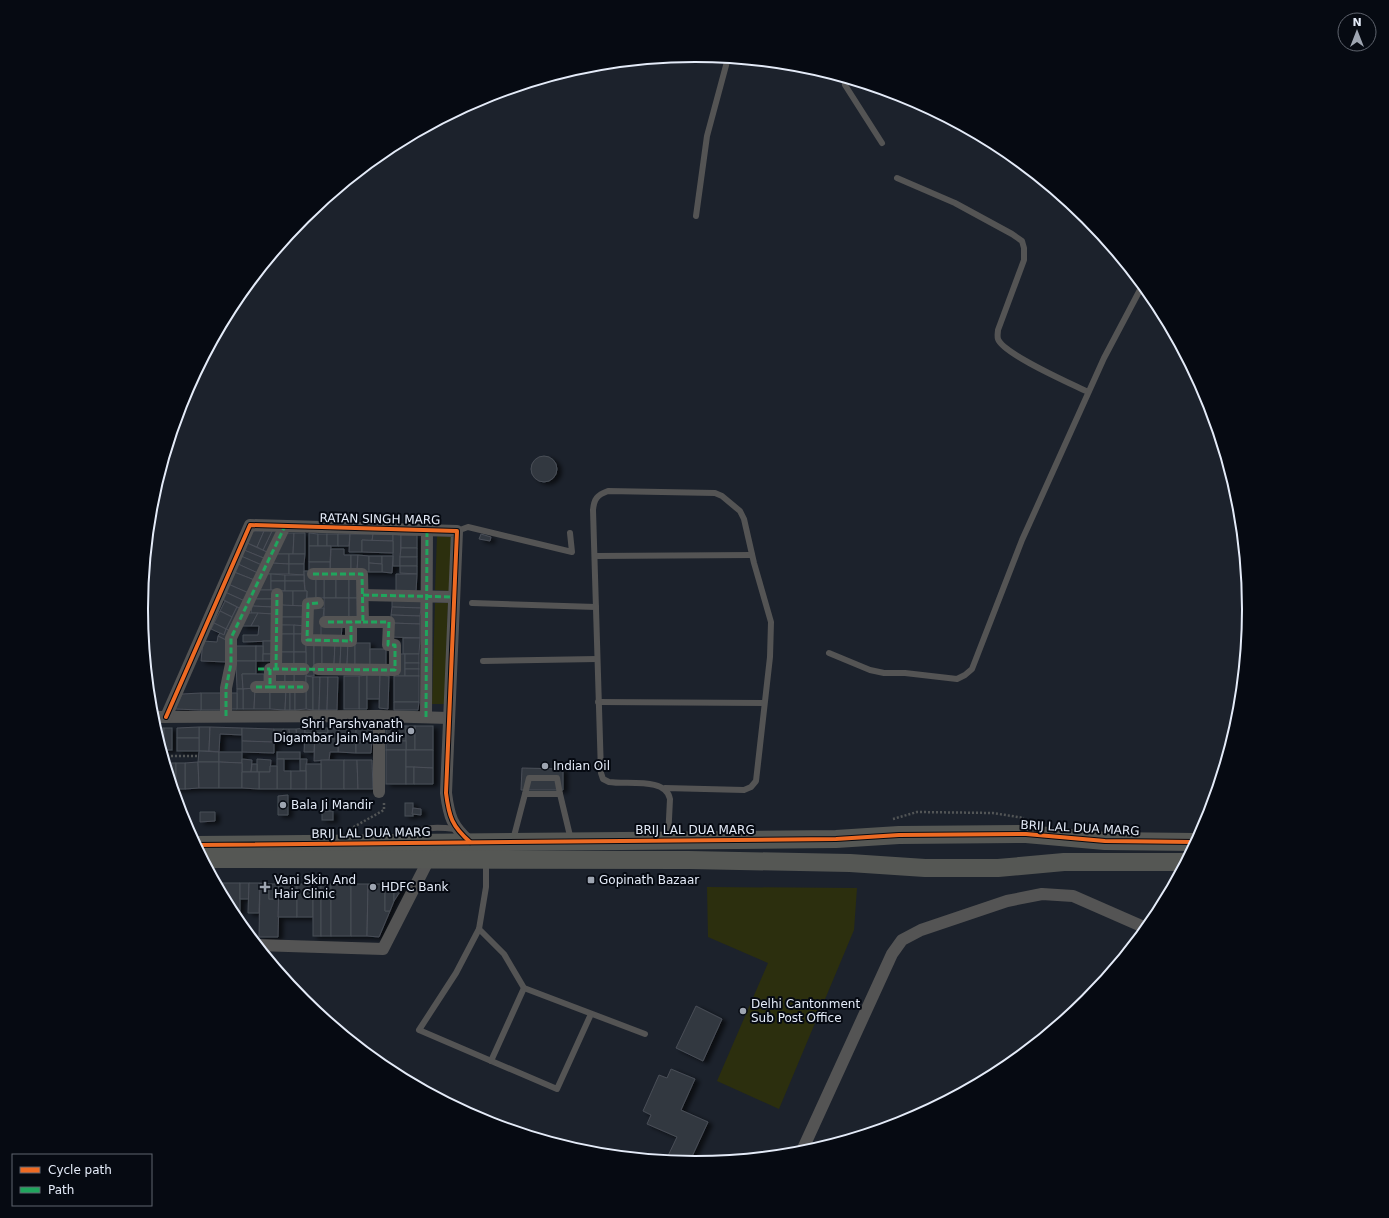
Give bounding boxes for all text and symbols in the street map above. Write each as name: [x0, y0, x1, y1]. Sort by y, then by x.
north arrow: [1337, 12, 1377, 52]
text: N: [1352, 16, 1362, 29]
street label: RATAN SINGH MARG: [319, 511, 441, 527]
place label: Shri Parshvanath Digambar Jain Mandir: [273, 717, 403, 745]
marker: Shri Parshvanath Digambar Jain Mandir: [406, 726, 416, 736]
place label: Indian Oil: [553, 759, 610, 773]
marker: Indian Oil: [540, 761, 550, 771]
place label: Bala Ji Mandir: [291, 798, 373, 812]
marker: Bala Ji Mandir: [278, 800, 288, 810]
street label: BRIJ LAL DUA MARG: [1020, 818, 1140, 838]
street label: BRIJ LAL DUA MARG: [635, 823, 755, 837]
street label: BRIJ LAL DUA MARG: [311, 825, 431, 841]
place label: Vani Skin And Hair Clinic: [274, 873, 356, 901]
place label: Gopinath Bazaar: [599, 873, 699, 887]
marker: Gopinath Bazaar: [586, 875, 596, 885]
place label: HDFC Bank: [381, 880, 449, 894]
marker: Vani Skin And Hair Clinic: [259, 881, 271, 893]
marker: HDFC Bank: [368, 882, 378, 892]
place label: Delhi Cantonment Sub Post Office: [751, 997, 860, 1025]
marker: Delhi Cantonment Sub Post Office: [738, 1006, 748, 1016]
legend: [12, 1154, 152, 1206]
text: Cycle path: [48, 1163, 112, 1177]
text: Path: [48, 1183, 74, 1197]

